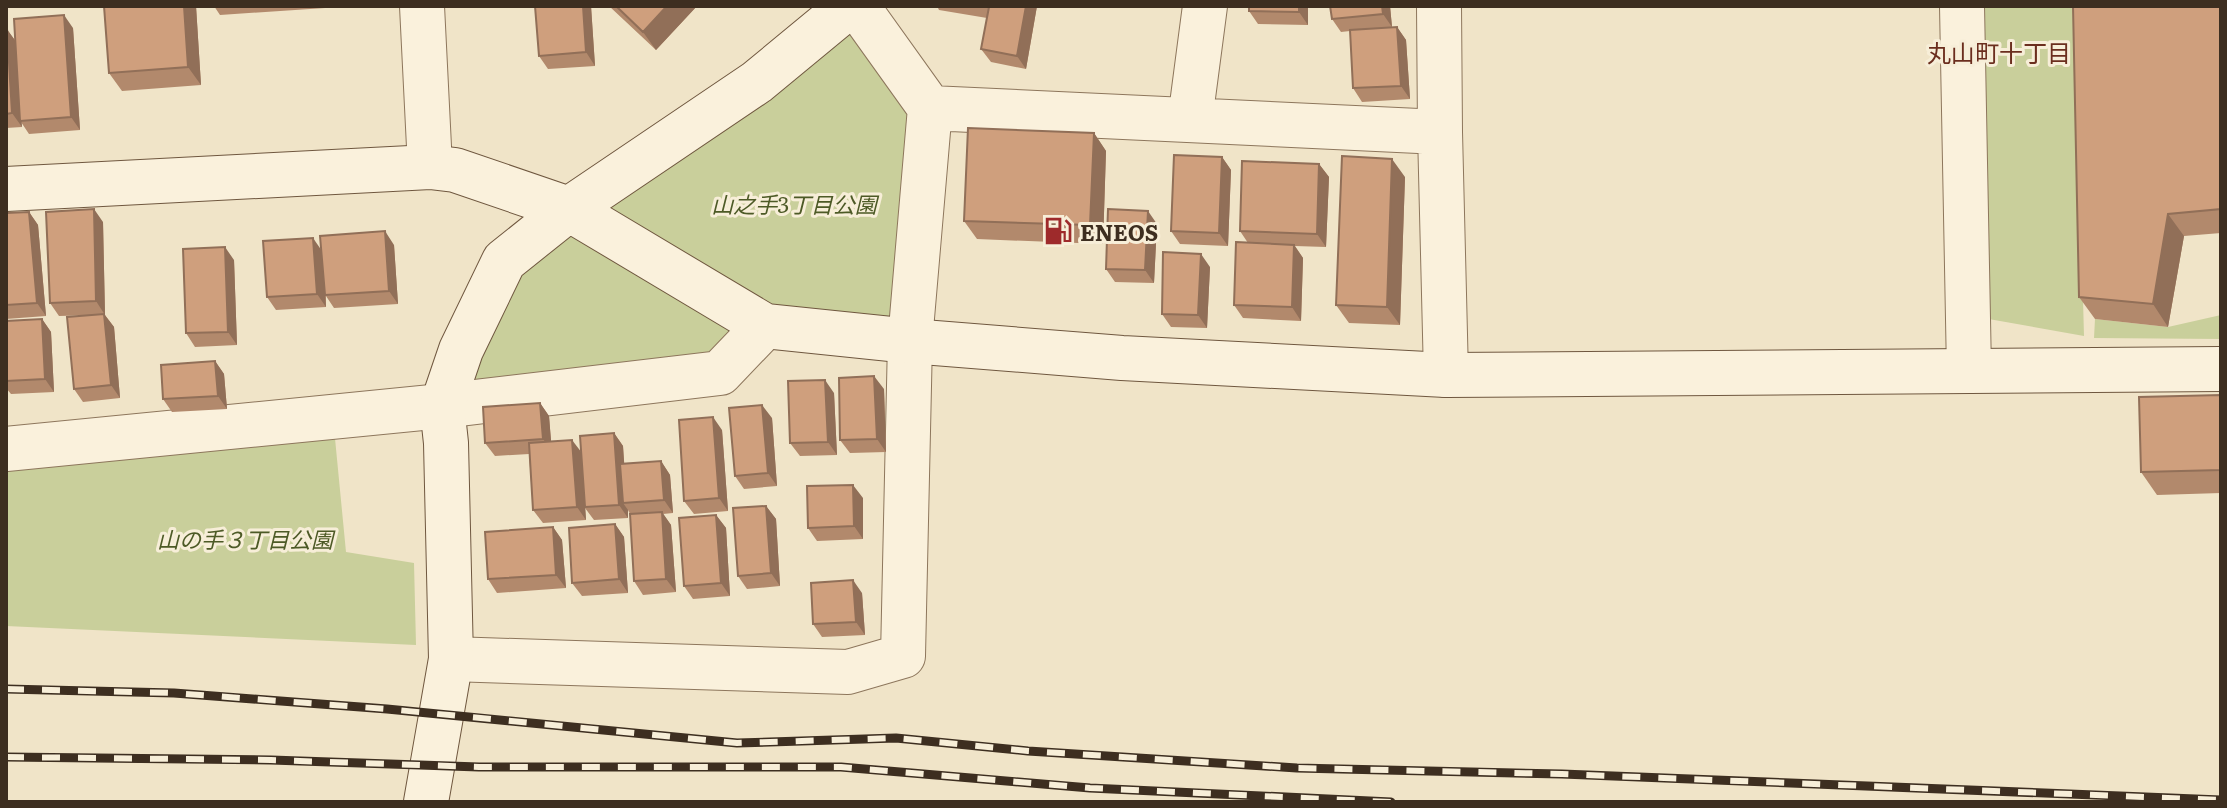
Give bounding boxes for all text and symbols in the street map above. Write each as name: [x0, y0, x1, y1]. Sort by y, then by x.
district label: 丸山町十丁目: [1927, 34, 2071, 69]
park label: 山之手3丁目公園: [711, 187, 880, 220]
place label: ENEOS: [1080, 215, 1158, 248]
fuel station icon: ENEOS: [1043, 216, 1073, 246]
park label: 山の手３丁目公園: [157, 522, 336, 555]

